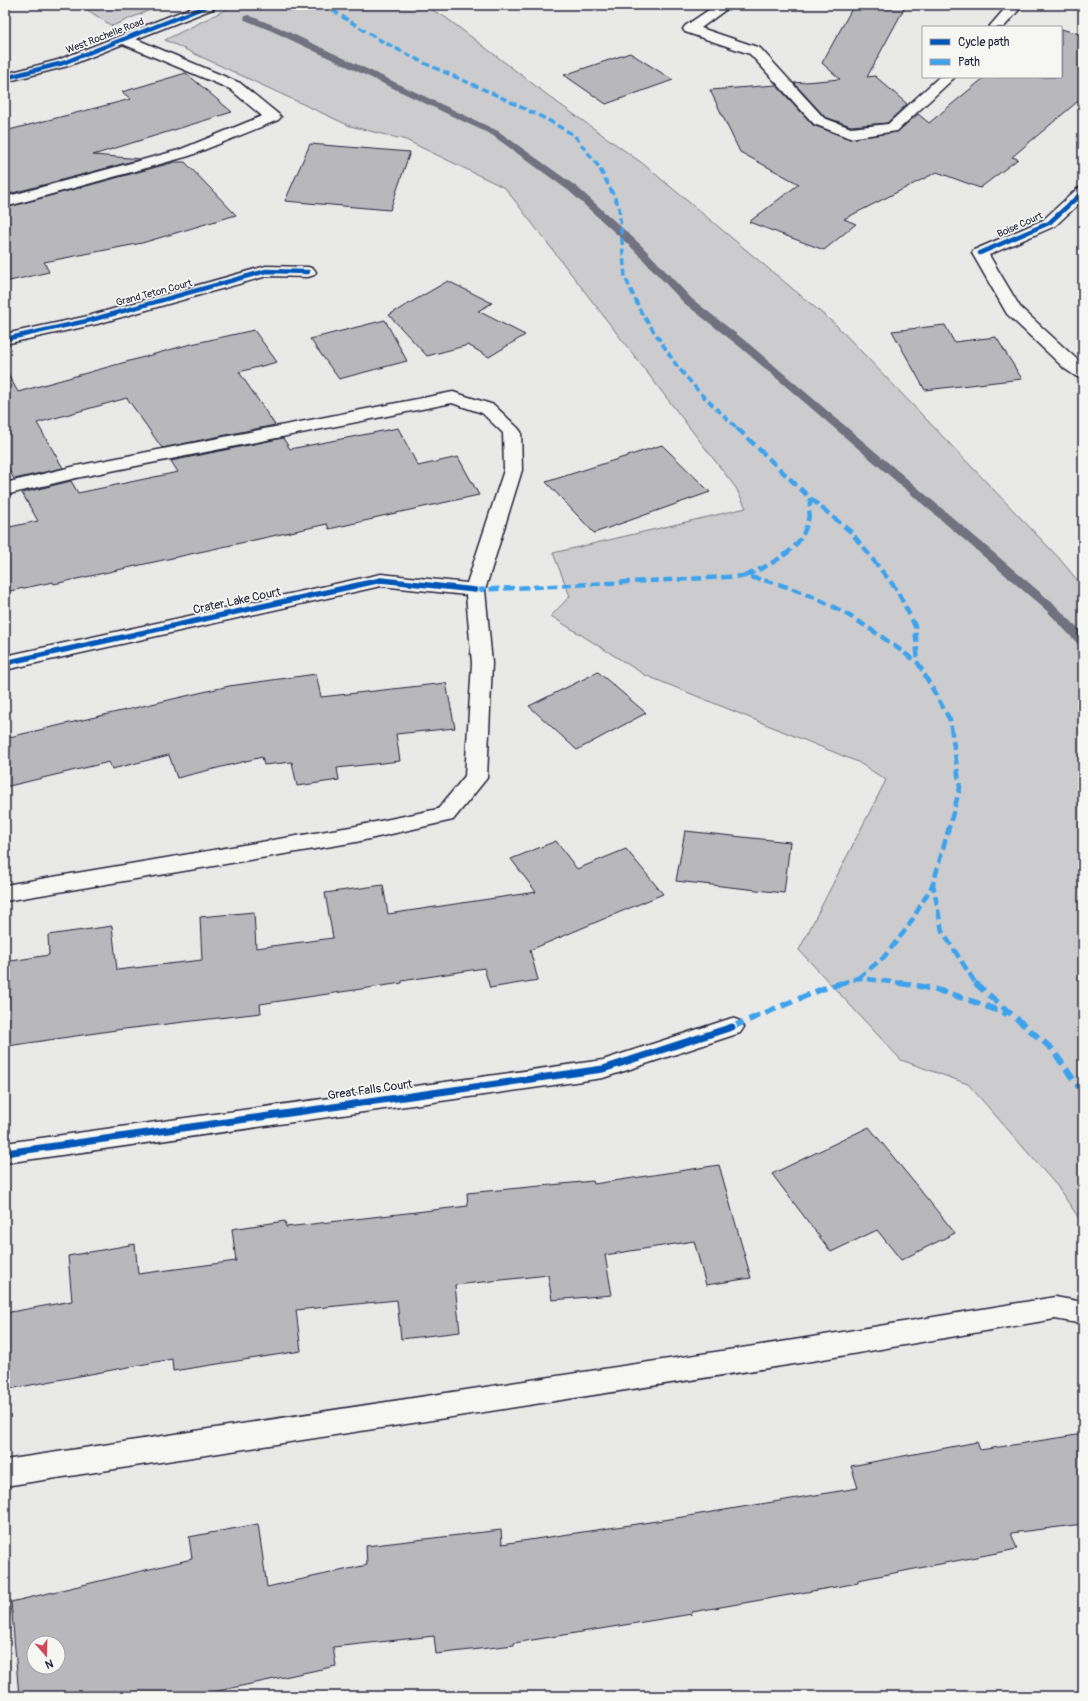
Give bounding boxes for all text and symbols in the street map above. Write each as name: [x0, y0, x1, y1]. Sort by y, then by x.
street label: West Rochelle Road: [64, 16, 146, 56]
legend: [922, 26, 1062, 78]
text: Cycle path: [958, 35, 1010, 50]
text: Path: [958, 55, 980, 70]
street label: Boise Court: [995, 209, 1045, 240]
street label: Grand Teton Court: [115, 277, 194, 309]
street label: Crater Lake Court: [192, 584, 282, 618]
street label: Great Falls Court: [327, 1077, 413, 1103]
north arrow: [26, 1635, 66, 1675]
text: N: [43, 1657, 55, 1671]

